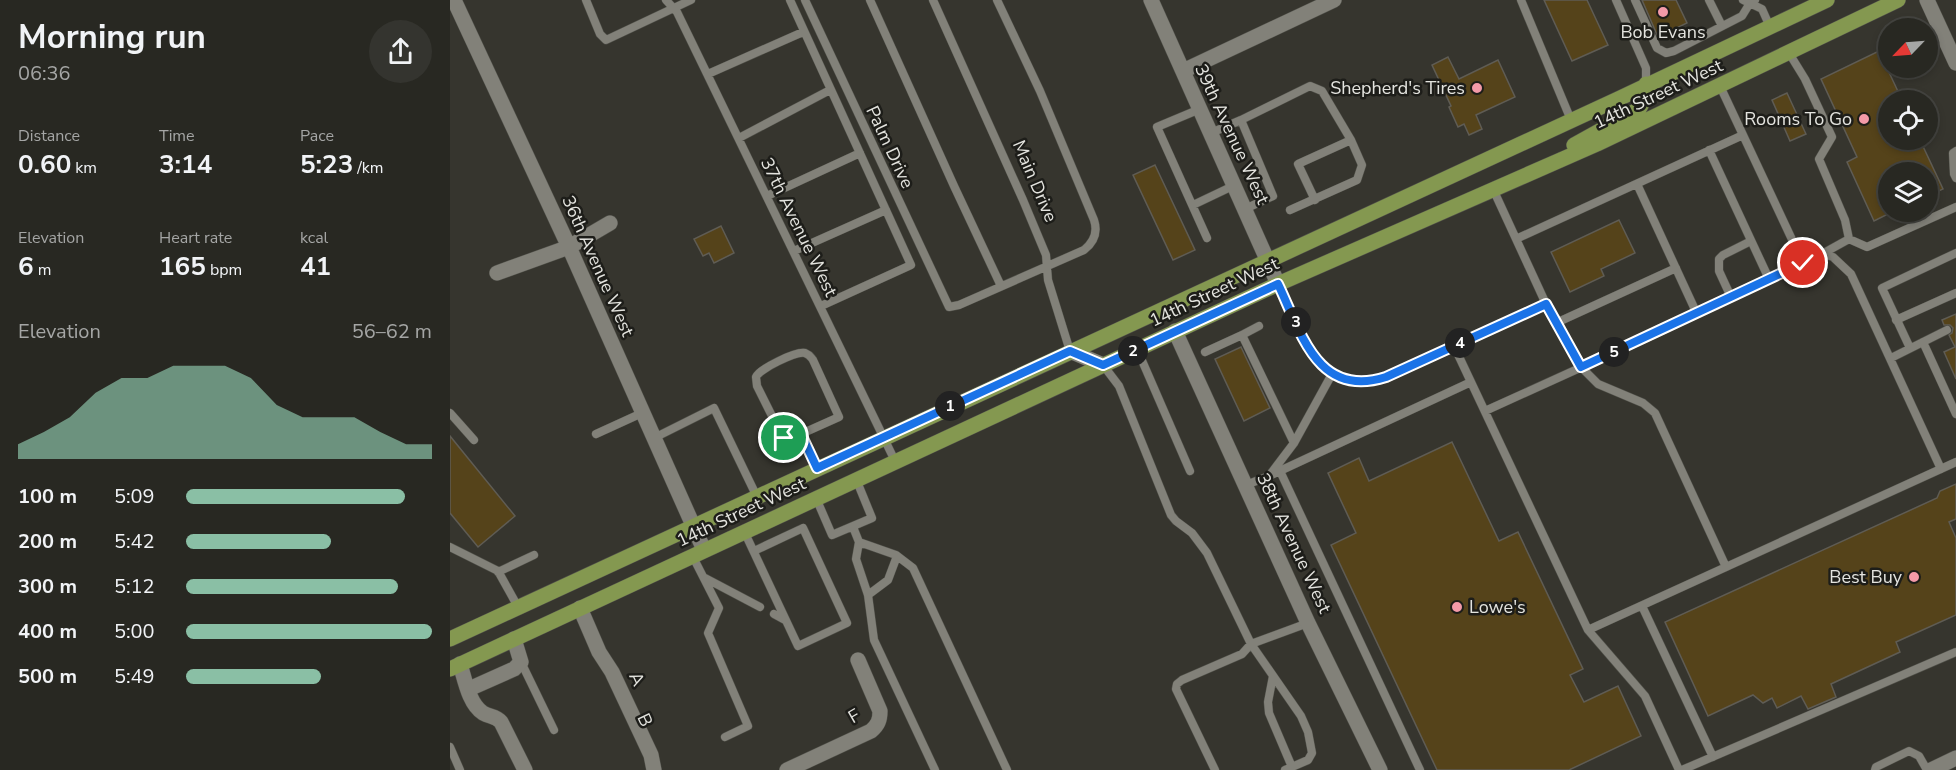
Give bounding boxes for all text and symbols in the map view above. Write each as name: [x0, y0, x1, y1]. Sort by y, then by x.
marker: Bob Evans: [1656, 5, 1670, 19]
text: Morning run: [18, 15, 206, 60]
north arrow: [1878, 18, 1938, 78]
map controls: [1878, 18, 1938, 222]
button: share: [369, 20, 432, 83]
place label: Bob Evans: [1620, 20, 1706, 44]
street label: 14th Street West: [1590, 53, 1727, 134]
text: 06:36: [18, 60, 71, 87]
street label: 39th Avenue West: [1189, 60, 1275, 209]
place label: Shepherd's Tires: [1330, 76, 1465, 100]
marker: Shepherd's Tires: [1470, 81, 1484, 95]
button: locate: [1878, 90, 1938, 150]
street label: Palm Drive: [860, 102, 920, 192]
place label: Rooms To Go: [1744, 107, 1852, 131]
marker: Rooms To Go: [1857, 112, 1871, 126]
text: Distance: [18, 125, 80, 147]
text: Time: [159, 125, 195, 147]
text: Pace: [300, 125, 334, 147]
street label: Main Drive: [1007, 136, 1063, 226]
text: 0.60: [18, 147, 71, 182]
text: 3:14: [159, 147, 212, 182]
text: 5:23: [300, 147, 353, 182]
street label: 37th Avenue West: [755, 154, 843, 301]
text: km: [71, 157, 97, 179]
text: /km: [353, 157, 384, 179]
button: layers: [1878, 162, 1938, 222]
street label: 36th Avenue West: [556, 192, 640, 341]
text: Elevation: [18, 227, 84, 249]
text: Heart rate: [159, 227, 232, 249]
text: kcal: [300, 227, 328, 249]
pin: [1777, 237, 1828, 288]
icon: check: [1786, 246, 1819, 279]
text: 6: [18, 249, 34, 284]
text: 165: [159, 249, 206, 284]
text: 41: [300, 249, 331, 284]
street label: 14th Street West: [1146, 251, 1283, 332]
text: m: [34, 259, 51, 281]
text: bpm: [206, 259, 242, 281]
pin: 3: [1281, 307, 1311, 337]
text: 3: [1291, 311, 1301, 333]
text: Elevation: [18, 318, 101, 345]
text: 56–62 m: [352, 318, 432, 345]
pin: 4: [1445, 328, 1475, 358]
text: 4: [1455, 332, 1465, 354]
pin: 2: [1118, 336, 1148, 366]
pin: 5: [1599, 337, 1629, 367]
text: 2: [1128, 340, 1138, 362]
text: 5: [1609, 341, 1619, 363]
pin: 1: [935, 391, 965, 421]
text: 1: [945, 395, 955, 417]
pin: [758, 412, 809, 463]
icon: arrive: [767, 421, 800, 454]
street label: 38th Avenue West: [1251, 469, 1337, 618]
street label: 14th Street West: [673, 471, 810, 552]
text: 100 m: [18, 483, 77, 510]
text: 5:09: [114, 483, 155, 510]
text: 200 m: [18, 528, 77, 555]
text: 5:42: [114, 528, 155, 555]
place label: Best Buy: [1829, 565, 1903, 589]
marker: Best Buy: [1907, 570, 1921, 584]
text: 300 m: [18, 573, 77, 600]
text: 5:12: [114, 573, 155, 600]
place label: Lowe's: [1469, 595, 1526, 619]
marker: Lowe's: [1450, 600, 1464, 614]
text: 400 m: [18, 618, 77, 645]
text: 5:00: [114, 618, 155, 645]
text: 500 m: [18, 663, 77, 690]
text: 5:49: [114, 663, 155, 690]
street label: A: [623, 668, 651, 690]
street label: F: [844, 703, 864, 729]
street label: B: [632, 709, 658, 731]

